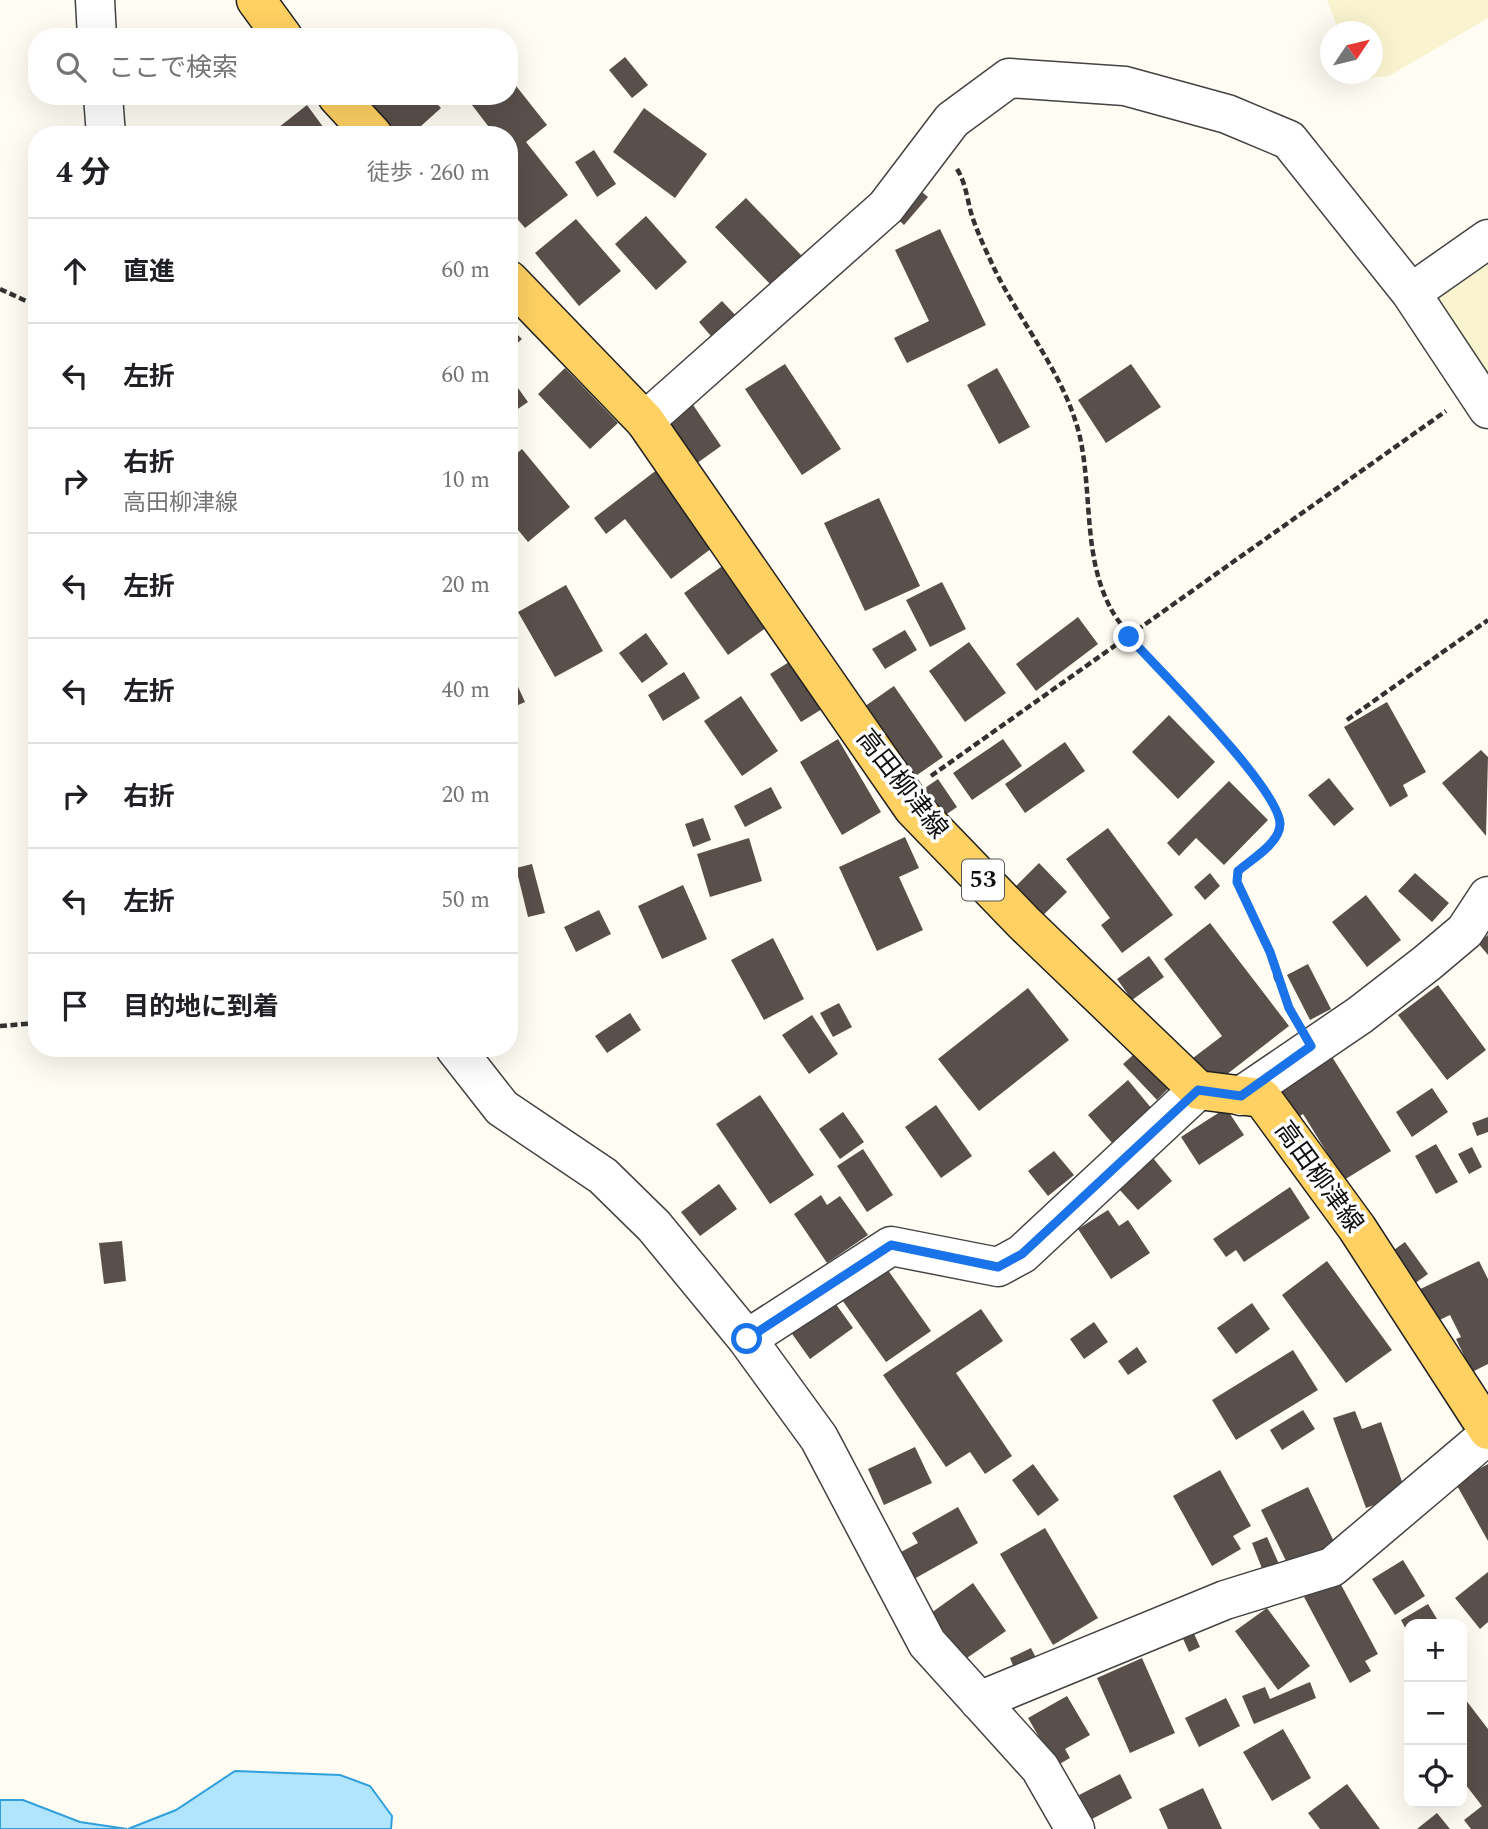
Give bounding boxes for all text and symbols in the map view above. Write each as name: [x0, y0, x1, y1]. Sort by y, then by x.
north arrow: [1320, 21, 1383, 84]
search box: [28, 28, 518, 105]
icon: search: [52, 48, 90, 86]
text: ここで検索: [108, 48, 238, 88]
text: 4 分: [56, 150, 110, 196]
text: 徒歩 · 260 m: [367, 156, 490, 191]
icon: ahead: [56, 252, 94, 290]
text: 直進: [123, 252, 175, 292]
text: 60 m: [441, 253, 490, 288]
icon: left: [56, 357, 94, 395]
text: 左折: [123, 357, 175, 397]
text: 60 m: [441, 358, 490, 393]
text: 右折: [123, 443, 175, 483]
icon: right: [56, 462, 94, 500]
text: 10 m: [441, 463, 490, 498]
text: 高田柳津線: [123, 486, 238, 521]
icon: left: [56, 567, 94, 605]
text: 左折: [123, 567, 175, 607]
text: 20 m: [441, 568, 490, 603]
route end: [1113, 621, 1144, 652]
icon: left: [56, 672, 94, 710]
text: 左折: [123, 672, 175, 712]
text: 40 m: [441, 673, 490, 708]
street label: 高田柳津線: [846, 720, 958, 848]
icon: right: [56, 777, 94, 815]
text: 右折: [123, 777, 175, 817]
text: 20 m: [441, 778, 490, 813]
road number: 53: [962, 860, 1004, 900]
icon: left: [56, 882, 94, 920]
text: 左折: [123, 882, 175, 922]
text: 50 m: [441, 883, 490, 918]
icon: arrive: [56, 987, 94, 1025]
text: 目的地に到着: [123, 987, 279, 1027]
street label: 高田柳津線: [1265, 1113, 1373, 1241]
route start: [731, 1323, 762, 1354]
map controls: [1404, 1619, 1467, 1808]
button: +: [1404, 1619, 1467, 1682]
button: −: [1404, 1682, 1467, 1745]
button: locate: [1404, 1745, 1467, 1808]

